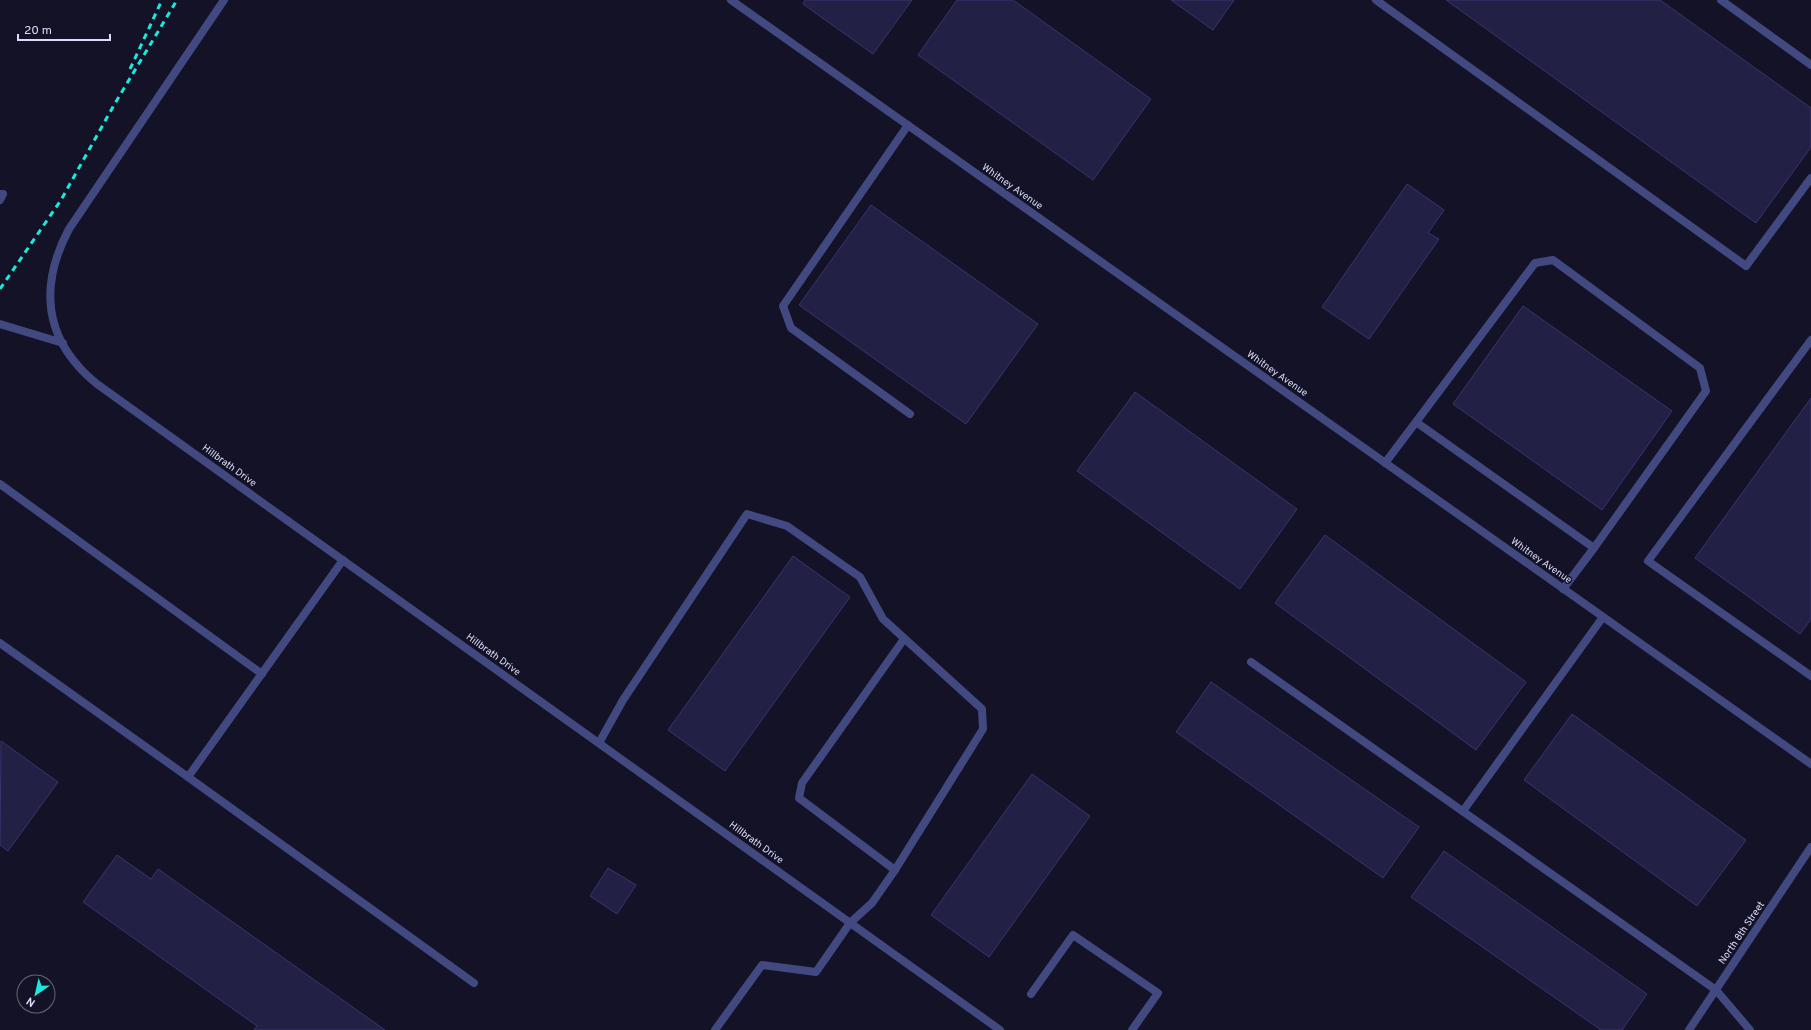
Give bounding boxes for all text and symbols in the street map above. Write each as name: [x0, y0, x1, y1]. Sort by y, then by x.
scale bar: [18, 16, 110, 42]
text: 20 m: [24, 23, 52, 39]
street label: Whitney Avenue: [979, 161, 1045, 213]
street label: Whitney Avenue: [1244, 348, 1310, 400]
street label: Hillbrath Drive: [199, 442, 259, 490]
street label: Whitney Avenue: [1508, 535, 1574, 587]
street label: Hillbrath Drive: [463, 631, 523, 679]
street label: Hillbrath Drive: [726, 819, 786, 867]
street label: North 8th Street: [1716, 899, 1768, 967]
north arrow: [16, 974, 56, 1014]
text: N: [24, 993, 38, 1009]

